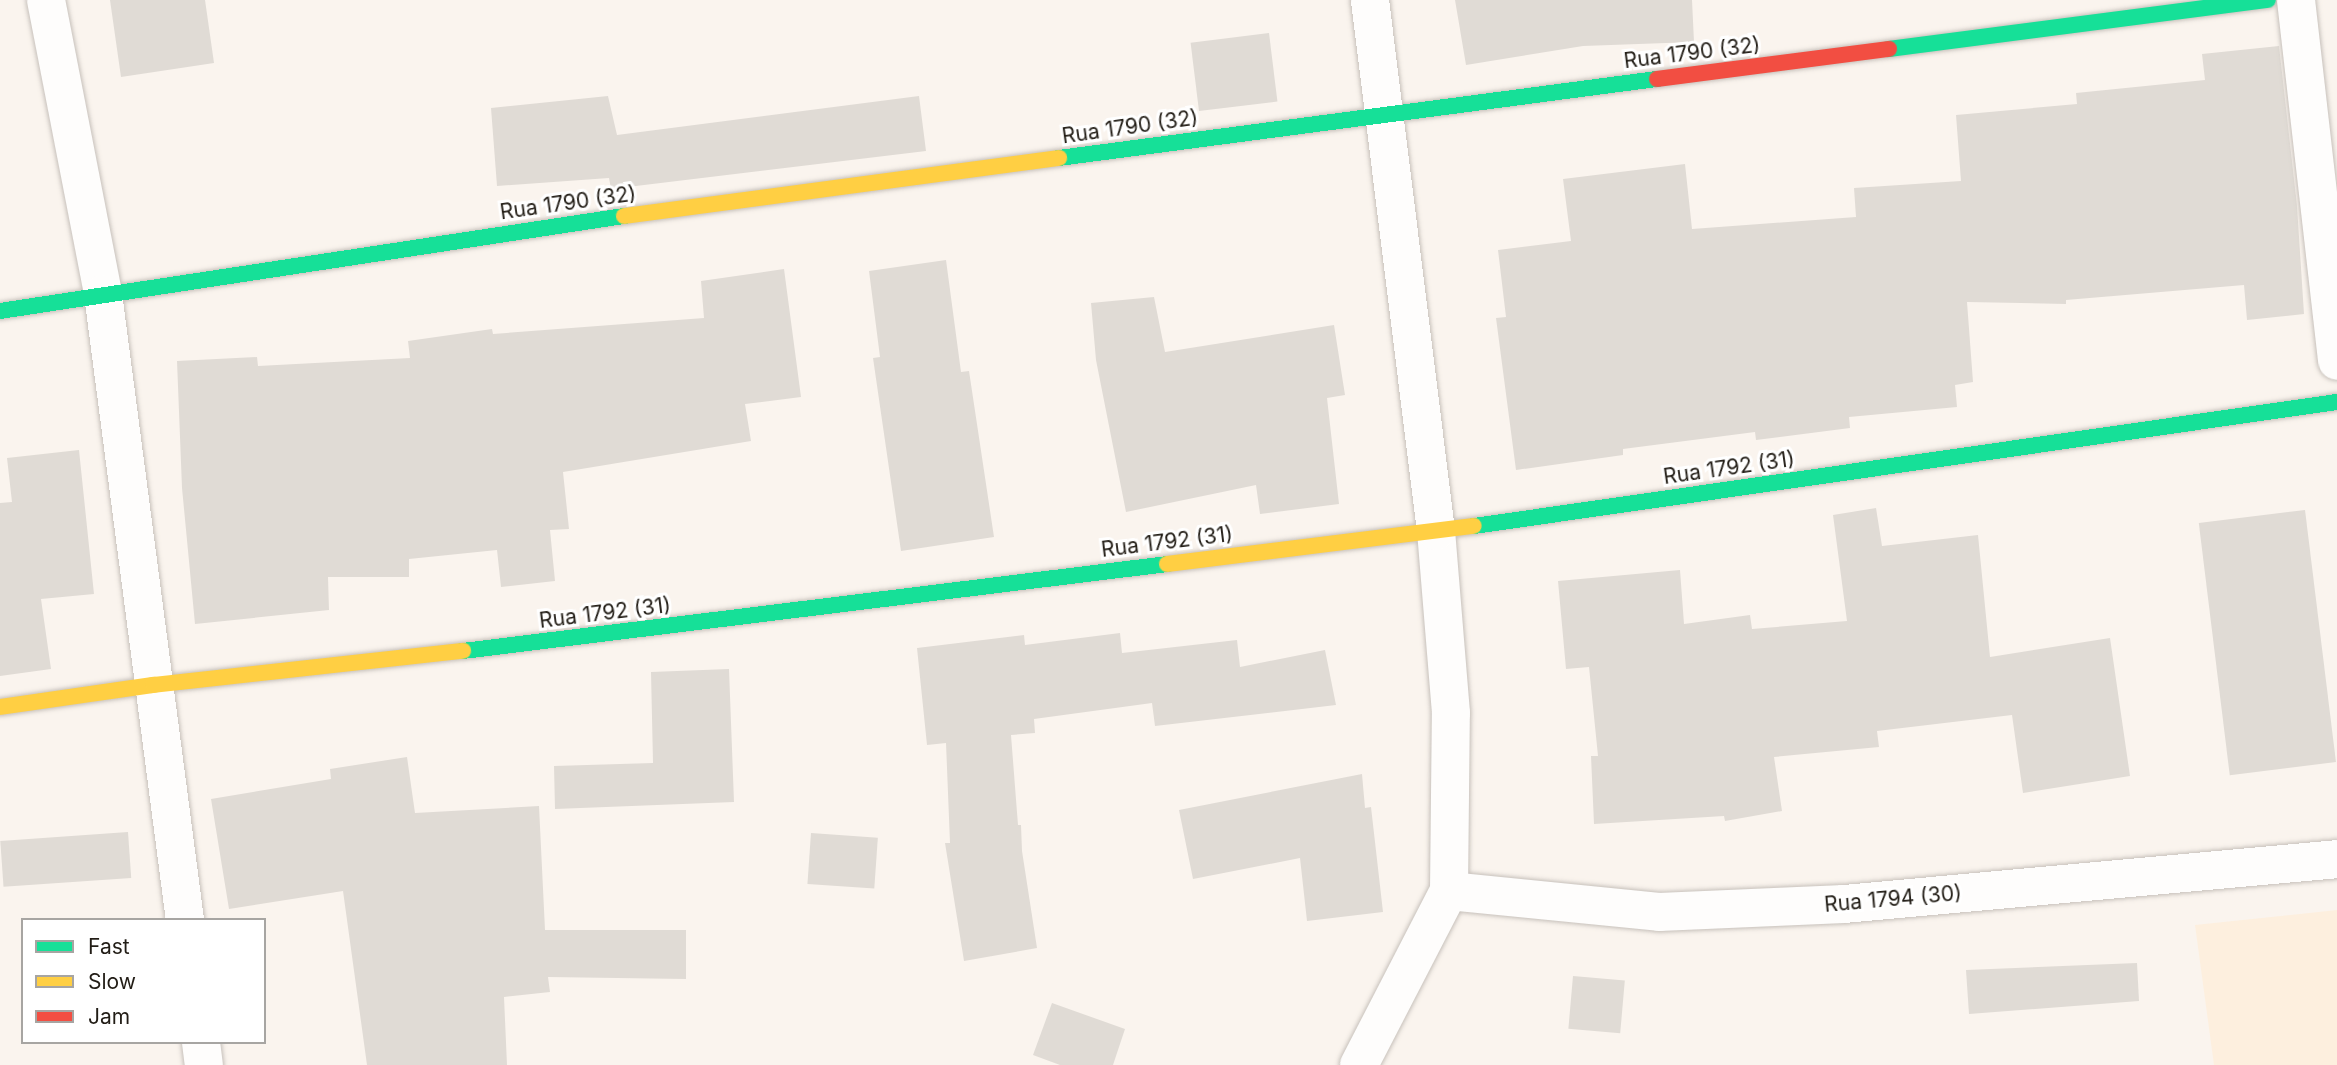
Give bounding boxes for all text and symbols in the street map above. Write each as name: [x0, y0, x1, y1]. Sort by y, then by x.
street label: Rua 1790 (32): [1622, 32, 1762, 74]
street label: Rua 1790 (32): [1060, 105, 1200, 149]
street label: Rua 1790 (32): [498, 181, 638, 225]
street label: Rua 1792 (31): [1662, 446, 1796, 490]
street label: Rua 1792 (31): [1100, 521, 1234, 563]
street label: Rua 1792 (31): [538, 592, 672, 634]
street label: Rua 1794 (30): [1823, 880, 1963, 918]
legend: [21, 918, 266, 1044]
text: Fast: [88, 934, 130, 959]
text: Slow: [88, 969, 136, 994]
text: Jam: [88, 1004, 130, 1029]

